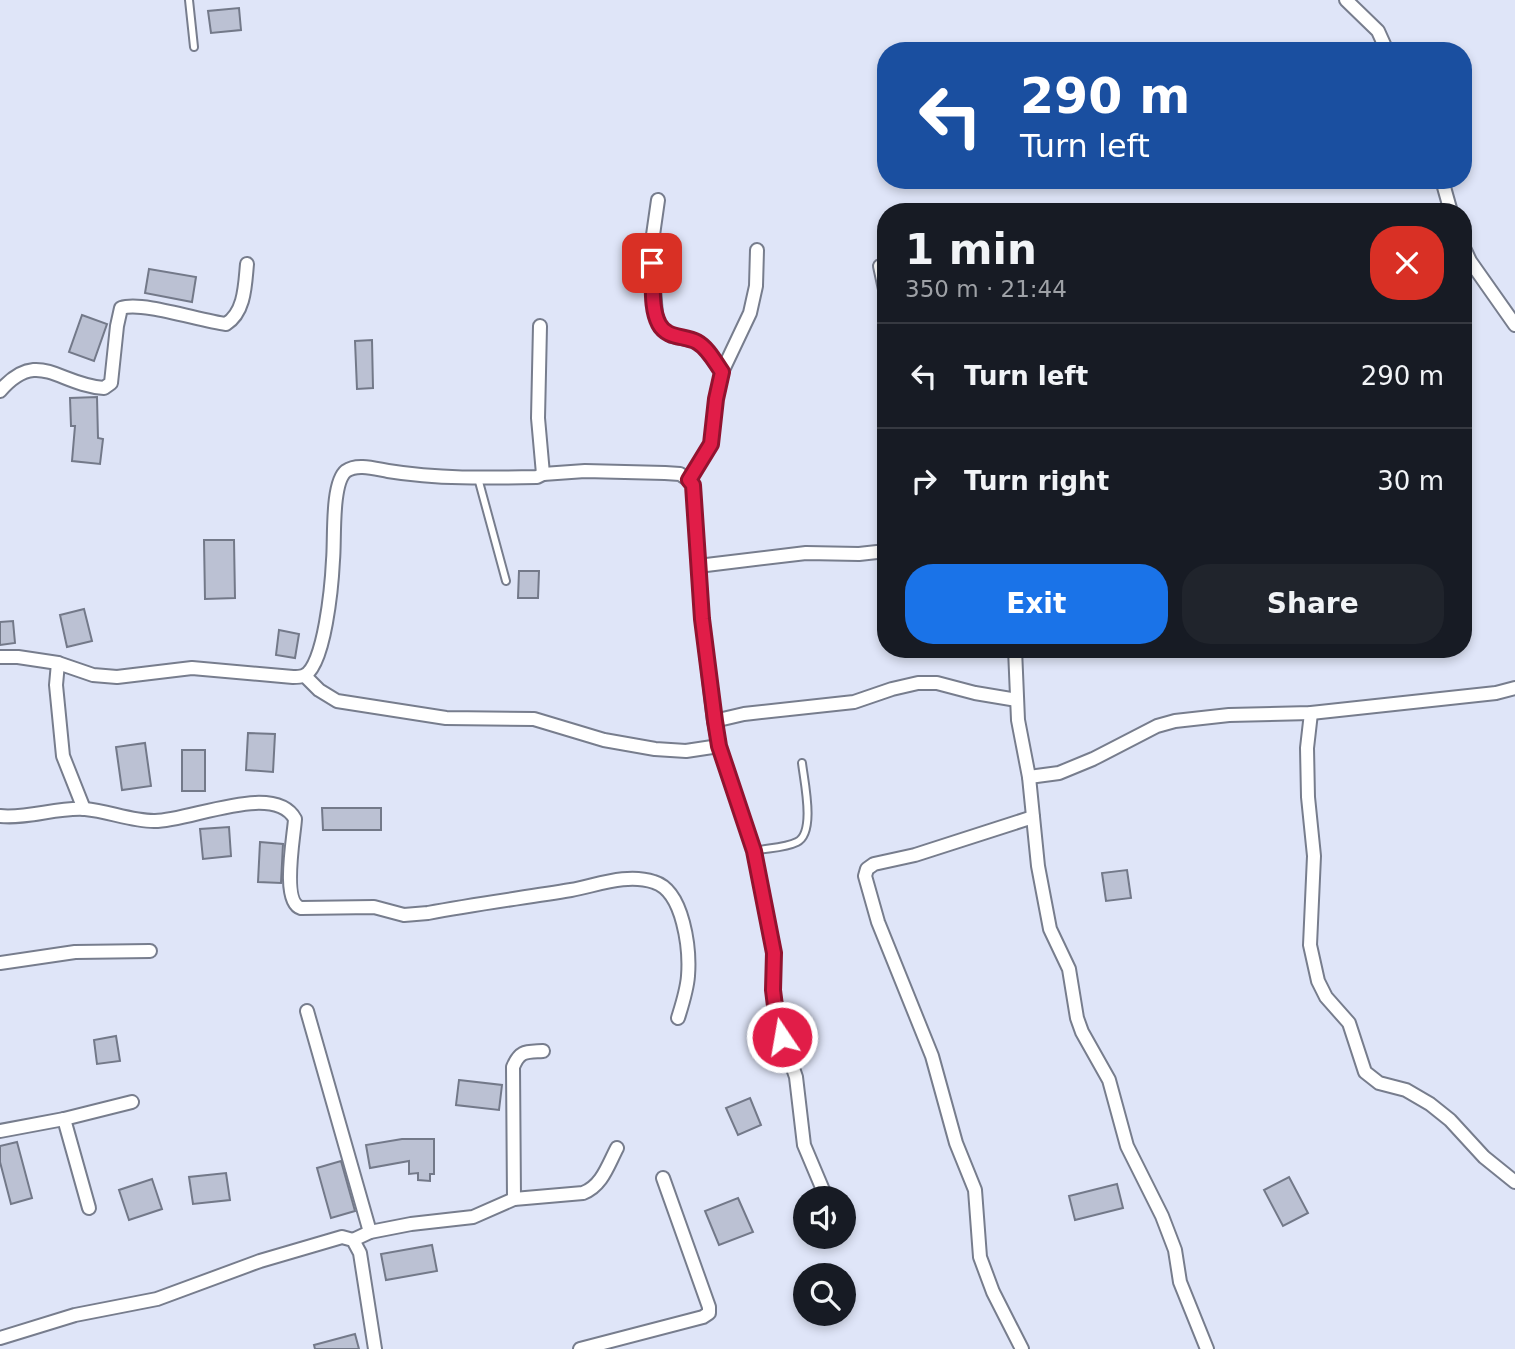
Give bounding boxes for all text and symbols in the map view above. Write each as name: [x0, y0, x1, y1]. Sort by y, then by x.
text: 290 m: [1020, 68, 1190, 125]
icon: left: [905, 70, 996, 161]
text: Turn left: [1020, 127, 1150, 165]
text: 1 min: [905, 225, 1037, 274]
button: close: [1370, 226, 1444, 300]
pin: [622, 233, 682, 293]
icon: arrive: [633, 244, 671, 282]
text: 350 m · 21:44: [905, 276, 1067, 302]
icon: left: [905, 357, 943, 395]
text: Turn left: [964, 361, 1088, 391]
text: 290 m: [1361, 361, 1444, 391]
icon: right: [905, 462, 943, 500]
text: Turn right: [964, 466, 1109, 496]
text: 30 m: [1377, 466, 1444, 496]
button: Exit: [905, 564, 1168, 644]
button: Share: [1182, 564, 1444, 644]
position arrow: [745, 1000, 819, 1074]
map controls: [793, 1186, 856, 1326]
button: sound: [793, 1186, 856, 1249]
button: search: [793, 1263, 856, 1326]

